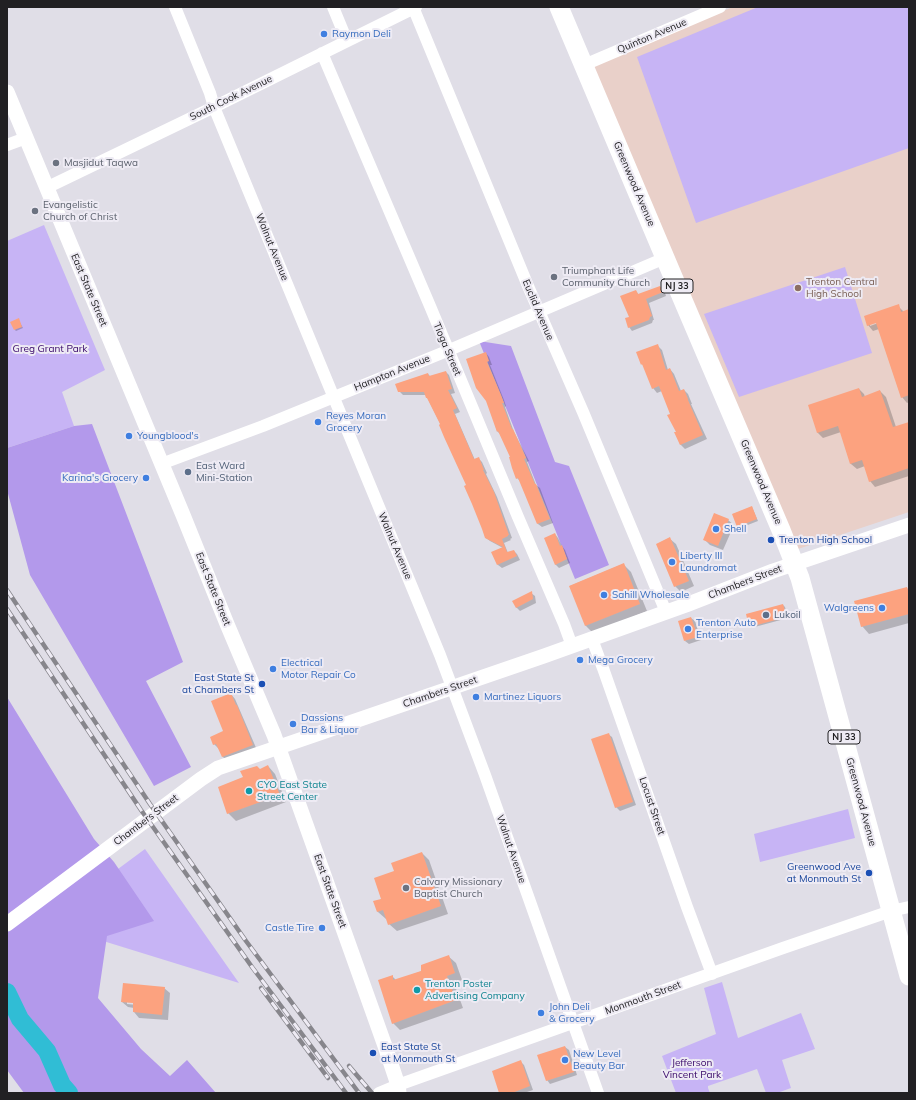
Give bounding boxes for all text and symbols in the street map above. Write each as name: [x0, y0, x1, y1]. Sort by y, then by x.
street label: Quinton Avenue: [616, 16, 688, 56]
place label: Raymon Deli: [332, 28, 391, 40]
marker: Raymon Deli: [319, 29, 329, 39]
street label: South Cook Avenue: [188, 73, 274, 123]
street label: Greenwood Avenue: [611, 140, 657, 228]
place label: Masjidut Taqwa: [64, 157, 138, 169]
marker: Masjidut Taqwa: [51, 158, 61, 168]
place label: Evangelistic Church of Christ: [43, 199, 117, 222]
marker: Evangelistic Church of Christ: [30, 206, 40, 216]
street label: Walnut Avenue: [253, 212, 291, 282]
street label: East State Street: [68, 252, 110, 328]
place label: Triumphant Life Community Church: [562, 265, 650, 288]
marker: Triumphant Life Community Church: [549, 272, 559, 282]
place label: Trenton Central High School: [806, 276, 877, 300]
street label: Euclid Avenue: [520, 278, 556, 342]
road number: NJ 33: [661, 279, 693, 293]
marker: Trenton Central High School: [793, 283, 803, 293]
street label: Tioga Street: [430, 321, 464, 377]
park label: Greg Grant Park: [13, 343, 87, 355]
street label: Hampton Avenue: [352, 352, 432, 394]
place label: Reyes Moran Grocery: [326, 410, 386, 434]
marker: Reyes Moran Grocery: [313, 417, 323, 427]
place label: Youngblood's: [137, 430, 199, 442]
marker: Youngblood's: [124, 431, 134, 441]
street label: Greenwood Avenue: [738, 438, 784, 526]
place label: East Ward Mini-Station: [196, 460, 252, 484]
marker: East Ward Mini-Station: [183, 467, 193, 477]
place label: Karina's Grocery: [62, 472, 138, 484]
marker: Karina's Grocery: [141, 473, 151, 483]
street label: Walnut Avenue: [376, 511, 414, 581]
place label: Shell: [724, 523, 746, 535]
marker: Shell: [711, 524, 721, 534]
place label: Trenton High School: [779, 534, 872, 546]
marker: Trenton High School: [766, 535, 776, 545]
place label: Liberty III Laundromat: [680, 550, 737, 574]
street label: East State Street: [193, 551, 233, 627]
marker: Liberty III Laundromat: [667, 557, 677, 567]
street label: Chambers Street: [707, 562, 783, 602]
place label: Sahill Wholesale: [612, 589, 689, 601]
marker: Sahill Wholesale: [599, 590, 609, 600]
place label: Walgreens: [824, 602, 874, 614]
marker: Walgreens: [877, 603, 887, 613]
place label: Lukoil: [774, 609, 801, 621]
marker: Lukoil: [761, 610, 771, 620]
place label: Trenton Auto Enterprise: [696, 617, 756, 640]
marker: Trenton Auto Enterprise: [683, 624, 693, 634]
place label: Mega Grocery: [588, 654, 653, 666]
marker: Mega Grocery: [575, 655, 585, 665]
place label: Electrical Motor Repair Co: [281, 657, 356, 680]
marker: Electrical Motor Repair Co: [268, 664, 278, 674]
place label: East State St at Chambers St: [182, 672, 254, 696]
street label: Chambers Street: [401, 674, 479, 710]
marker: East State St at Chambers St: [257, 679, 267, 689]
place label: Martinez Liquors: [484, 691, 561, 703]
marker: Martinez Liquors: [471, 692, 481, 702]
place label: Dassions Bar & Liquor: [301, 712, 358, 736]
marker: Dassions Bar & Liquor: [288, 719, 298, 729]
road number: NJ 33: [828, 730, 860, 744]
street label: Greenwood Avenue: [843, 756, 879, 848]
street label: Locust Street: [636, 775, 668, 837]
place label: CYO East State Street Center: [257, 779, 327, 802]
marker: CYO East State Street Center: [244, 786, 254, 796]
street label: Chambers Street: [111, 792, 181, 848]
street label: Walnut Avenue: [494, 813, 528, 885]
street label: East State Street: [311, 852, 349, 930]
place label: Greenwood Ave at Monmouth St: [787, 861, 861, 884]
marker: Greenwood Ave at Monmouth St: [864, 868, 874, 878]
place label: Calvary Missionary Baptist Church: [414, 876, 502, 900]
marker: Calvary Missionary Baptist Church: [401, 883, 411, 893]
place label: Castle Tire: [265, 922, 314, 934]
marker: Castle Tire: [317, 923, 327, 933]
place label: Trenton Poster Advertising Company: [425, 978, 525, 1002]
street label: Monmouth Street: [603, 979, 683, 1017]
marker: Trenton Poster Advertising Company: [412, 985, 422, 995]
place label: John Deli & Grocery: [549, 1001, 594, 1024]
marker: John Deli & Grocery: [536, 1008, 546, 1018]
place label: East State St at Monmouth St: [381, 1041, 455, 1064]
marker: East State St at Monmouth St: [368, 1048, 378, 1058]
place label: New Level Beauty Bar: [573, 1048, 625, 1072]
marker: New Level Beauty Bar: [560, 1055, 570, 1065]
park label: Jefferson Vincent Park: [663, 1057, 721, 1080]

